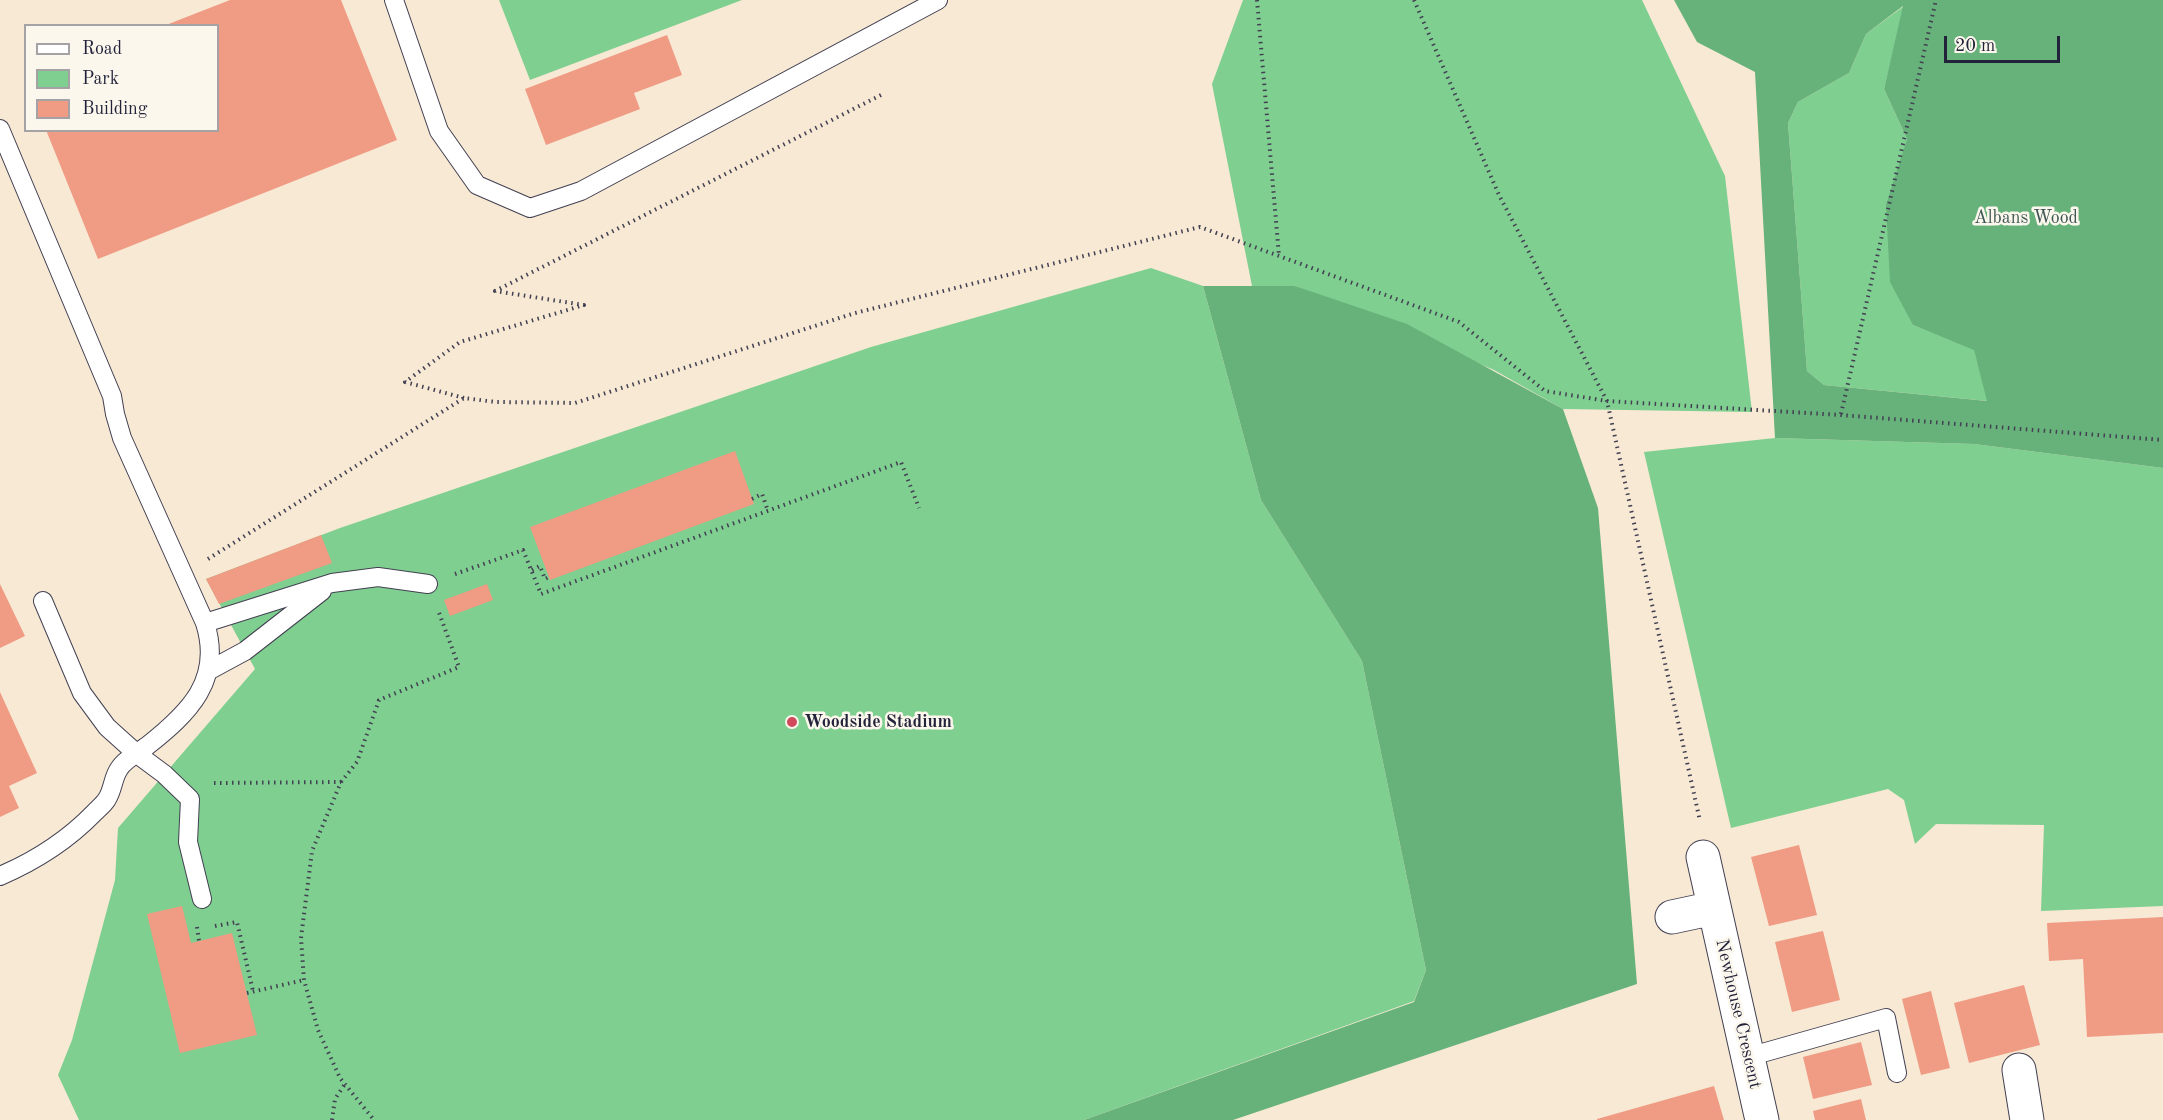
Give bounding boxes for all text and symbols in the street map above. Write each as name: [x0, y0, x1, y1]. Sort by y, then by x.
legend: [24, 24, 219, 132]
scale bar: [1947, 24, 2062, 62]
text: 20 m: [1955, 37, 1995, 55]
text: Road: [82, 40, 122, 58]
text: Park: [82, 70, 119, 88]
text: Building: [82, 100, 147, 118]
park label: Albans Wood: [1974, 207, 2078, 229]
place label: Woodside Stadium: [804, 711, 952, 733]
marker: Woodside Stadium: [785, 715, 799, 729]
street label: Newhouse Crescent: [1710, 937, 1766, 1091]

